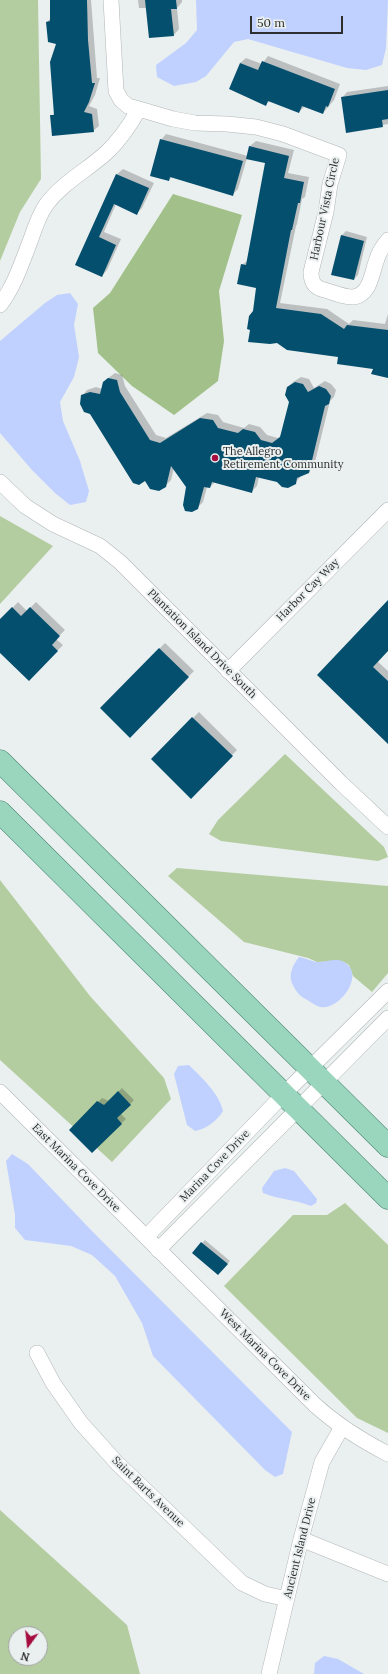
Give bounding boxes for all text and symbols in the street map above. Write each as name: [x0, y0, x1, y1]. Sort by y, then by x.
scale bar: [252, 8, 345, 34]
text: 50 m: [257, 15, 285, 30]
street label: Harbour Vista Circle: [308, 157, 342, 261]
place label: The Allegro Retirement Community: [223, 445, 344, 471]
marker: The Allegro Retirement Community: [210, 453, 220, 463]
street label: Harbor Cay Way: [274, 556, 342, 624]
street label: Plantation Island Drive South: [145, 587, 259, 701]
street label: East Marina Cove Drive: [29, 1121, 123, 1215]
street label: Marina Cove Drive: [177, 1127, 253, 1205]
street label: West Marina Cove Drive: [217, 1307, 313, 1403]
street label: Saint Barts Avenue: [109, 1454, 187, 1530]
street label: Ancient Island Drive: [281, 1496, 319, 1600]
north arrow: [8, 1626, 48, 1666]
text: N: [19, 1649, 31, 1664]

